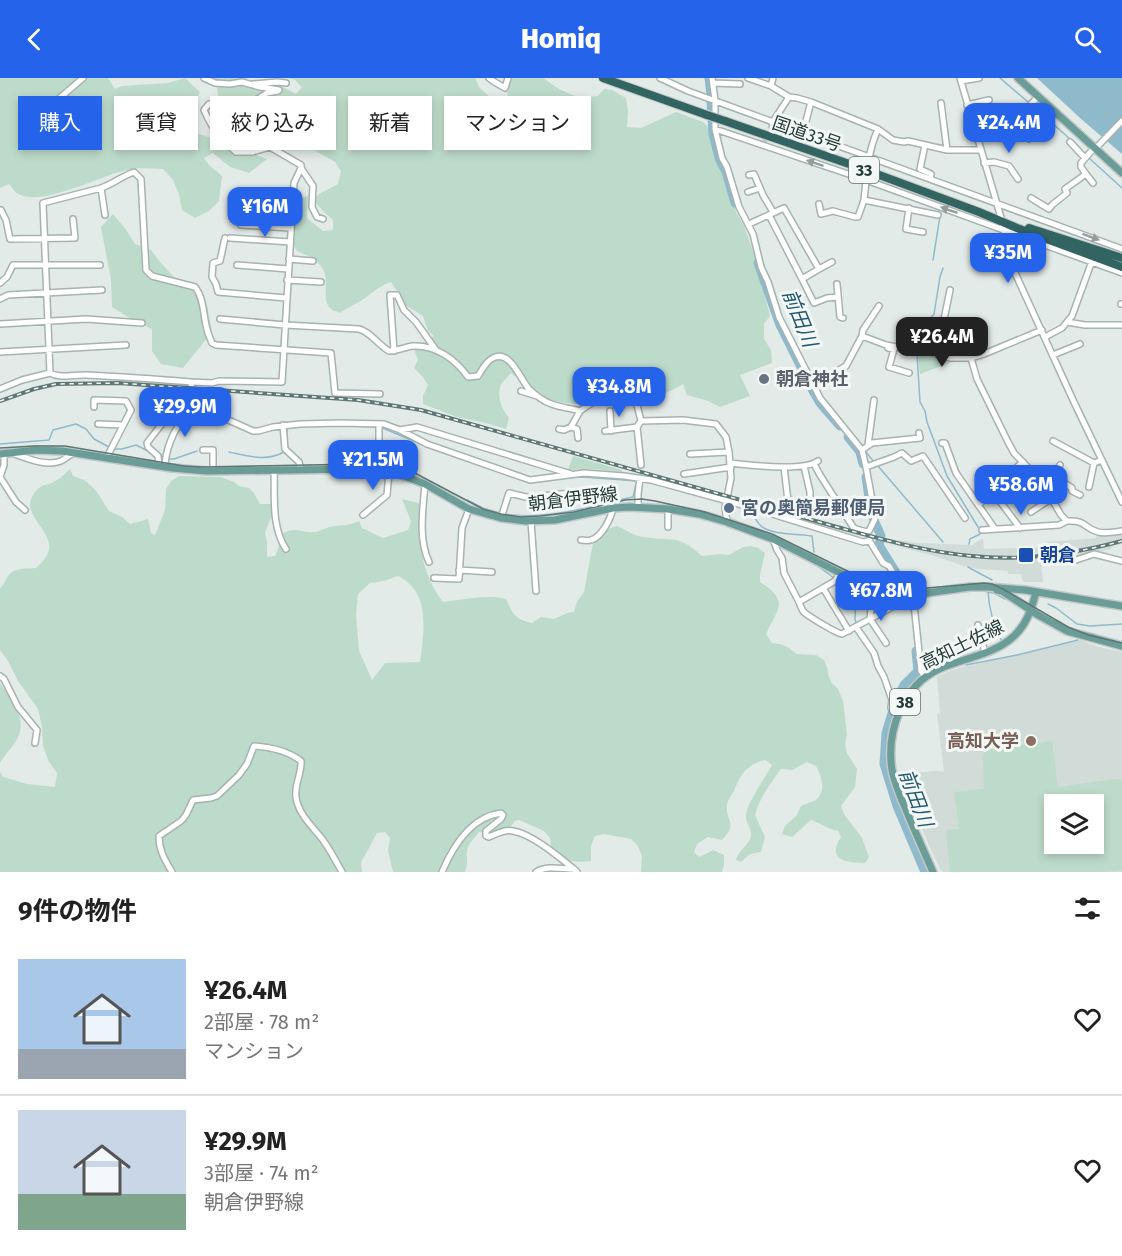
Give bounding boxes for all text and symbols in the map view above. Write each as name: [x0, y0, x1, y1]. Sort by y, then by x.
icon: back: [18, 23, 51, 56]
text: Homiq: [521, 23, 601, 55]
icon: search: [1071, 23, 1104, 56]
chip: 購入: [18, 96, 102, 150]
chip: 賃貸: [114, 96, 198, 150]
chip: 絞り込み: [210, 96, 336, 150]
chip: 新着: [348, 96, 432, 150]
chip: マンション: [444, 96, 591, 150]
pin: ¥24.4M: [960, 103, 1058, 154]
text: ¥24.4M: [977, 110, 1041, 134]
street label: 国道33号: [769, 112, 845, 156]
one-way arrow: [806, 157, 824, 167]
road number: 33: [849, 157, 879, 183]
pin: ¥16M: [229, 187, 301, 238]
text: ¥16M: [241, 194, 289, 218]
one-way arrow: [940, 205, 958, 215]
pin: ¥35M: [972, 233, 1044, 284]
one-way arrow: [1082, 233, 1100, 243]
text: ¥35M: [984, 240, 1032, 264]
water label: 前田川: [778, 286, 823, 352]
pin: ¥26.4M: [893, 317, 991, 368]
text: ¥26.4M: [910, 324, 974, 348]
pin: ¥34.8M: [570, 367, 668, 418]
place label: 朝倉神社: [776, 368, 848, 390]
marker: 朝倉神社: [757, 372, 771, 386]
text: ¥34.8M: [587, 374, 651, 398]
pin: ¥29.9M: [136, 387, 234, 438]
text: ¥29.9M: [153, 394, 217, 418]
pin: ¥21.5M: [324, 440, 422, 491]
text: ¥21.5M: [342, 447, 404, 471]
pin: ¥58.6M: [972, 465, 1070, 516]
text: ¥58.6M: [988, 472, 1054, 496]
street label: 朝倉伊野線: [527, 483, 619, 515]
place label: 宮の奥簡易郵便局: [741, 497, 885, 519]
marker: 宮の奥簡易郵便局: [722, 501, 736, 515]
place label: 朝倉: [1040, 544, 1076, 566]
marker: 朝倉: [1017, 546, 1035, 564]
pin: ¥67.8M: [832, 571, 930, 622]
text: ¥67.8M: [849, 578, 913, 602]
street label: 高知土佐線: [917, 615, 1007, 675]
road number: 38: [890, 689, 920, 715]
place label: 高知大学: [947, 730, 1019, 752]
marker: 高知大学: [1024, 734, 1038, 748]
water label: 前田川: [894, 766, 939, 832]
map controls: [1044, 794, 1104, 854]
button: layers: [1044, 794, 1104, 854]
icon: filters: [1071, 892, 1104, 925]
text: 9件の物件: [18, 896, 137, 927]
text: ¥26.4M: [204, 975, 287, 1006]
icon: home: [66, 983, 138, 1055]
icon: heart: [1071, 1003, 1104, 1036]
text: 2部屋 · 78 m²: [204, 1010, 319, 1034]
text: マンション: [204, 1039, 304, 1063]
text: ¥29.9M: [204, 1126, 287, 1157]
icon: home: [66, 1134, 138, 1206]
icon: heart: [1071, 1154, 1104, 1187]
text: 3部屋 · 74 m²: [204, 1161, 318, 1185]
text: 朝倉伊野線: [204, 1190, 304, 1214]

